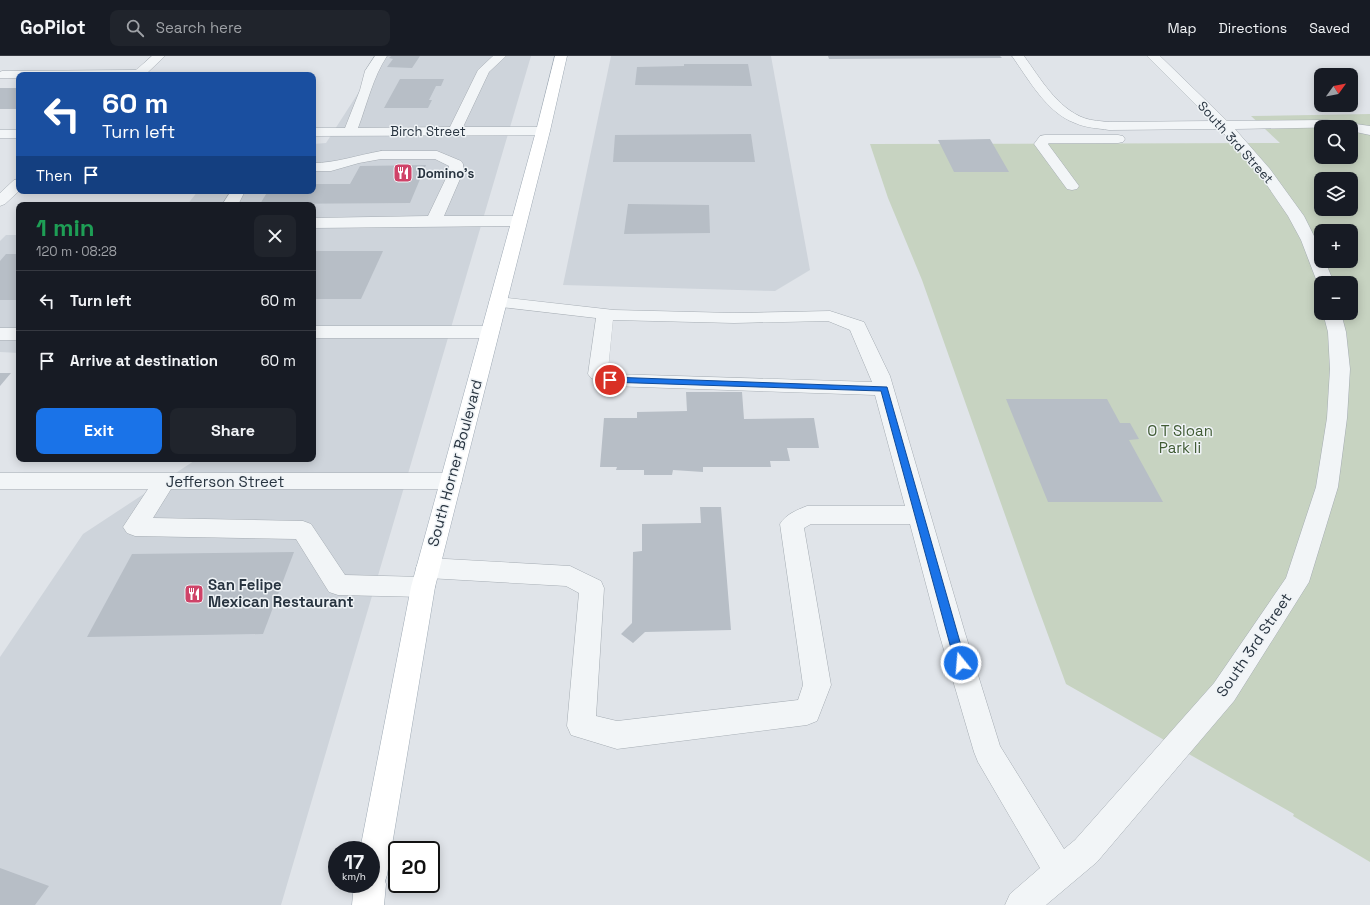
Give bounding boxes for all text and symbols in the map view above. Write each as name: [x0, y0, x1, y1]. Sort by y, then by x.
search box: [110, 10, 390, 46]
text: GoPilot: [20, 15, 86, 40]
icon: search: [124, 17, 146, 39]
text: Search here: [156, 18, 242, 37]
text: Map: [1167, 19, 1197, 37]
text: Directions: [1219, 19, 1287, 37]
text: Saved: [1309, 19, 1350, 37]
north arrow: [1314, 68, 1358, 112]
map controls: [1314, 68, 1358, 320]
text: 60 m: [102, 85, 168, 121]
icon: left: [36, 88, 88, 140]
street label: South 3rd Street: [1194, 98, 1277, 187]
text: Turn left: [102, 120, 175, 143]
button: search: [1314, 120, 1358, 164]
street label: Birch Street: [390, 123, 466, 140]
restaurant icon: Domino's: [392, 162, 414, 184]
icon: arrive: [80, 164, 102, 186]
place label: Domino's: [417, 165, 475, 182]
text: Then: [36, 166, 72, 185]
button: layers: [1314, 172, 1358, 216]
text: 1 min: [36, 212, 95, 243]
button: close: [254, 215, 296, 257]
button: +: [1314, 224, 1358, 268]
text: 120 m · 08:28: [36, 243, 117, 260]
button: −: [1314, 276, 1358, 320]
icon: left: [36, 290, 58, 312]
text: Turn left: [70, 291, 132, 310]
text: 60 m: [260, 291, 296, 310]
icon: arrive: [36, 350, 58, 372]
text: Arrive at destination: [70, 351, 218, 370]
text: 60 m: [260, 351, 296, 370]
pin: [593, 363, 627, 397]
icon: arrive: [599, 369, 621, 391]
street label: South Horner Boulevard: [423, 377, 486, 548]
button: Exit: [36, 408, 162, 454]
button: Share: [170, 408, 296, 454]
park label: O T Sloan Park Ii: [1147, 421, 1213, 457]
street label: Jefferson Street: [166, 472, 284, 491]
place label: San Felipe Mexican Restaurant: [208, 575, 354, 611]
restaurant icon: San Felipe Mexican Restaurant: [183, 583, 205, 605]
street label: South 3rd Street: [1212, 589, 1295, 700]
position arrow: [940, 642, 982, 684]
speed limit sign: 20: [388, 841, 440, 893]
text: 17: [344, 849, 364, 875]
text: km/h: [342, 870, 366, 883]

